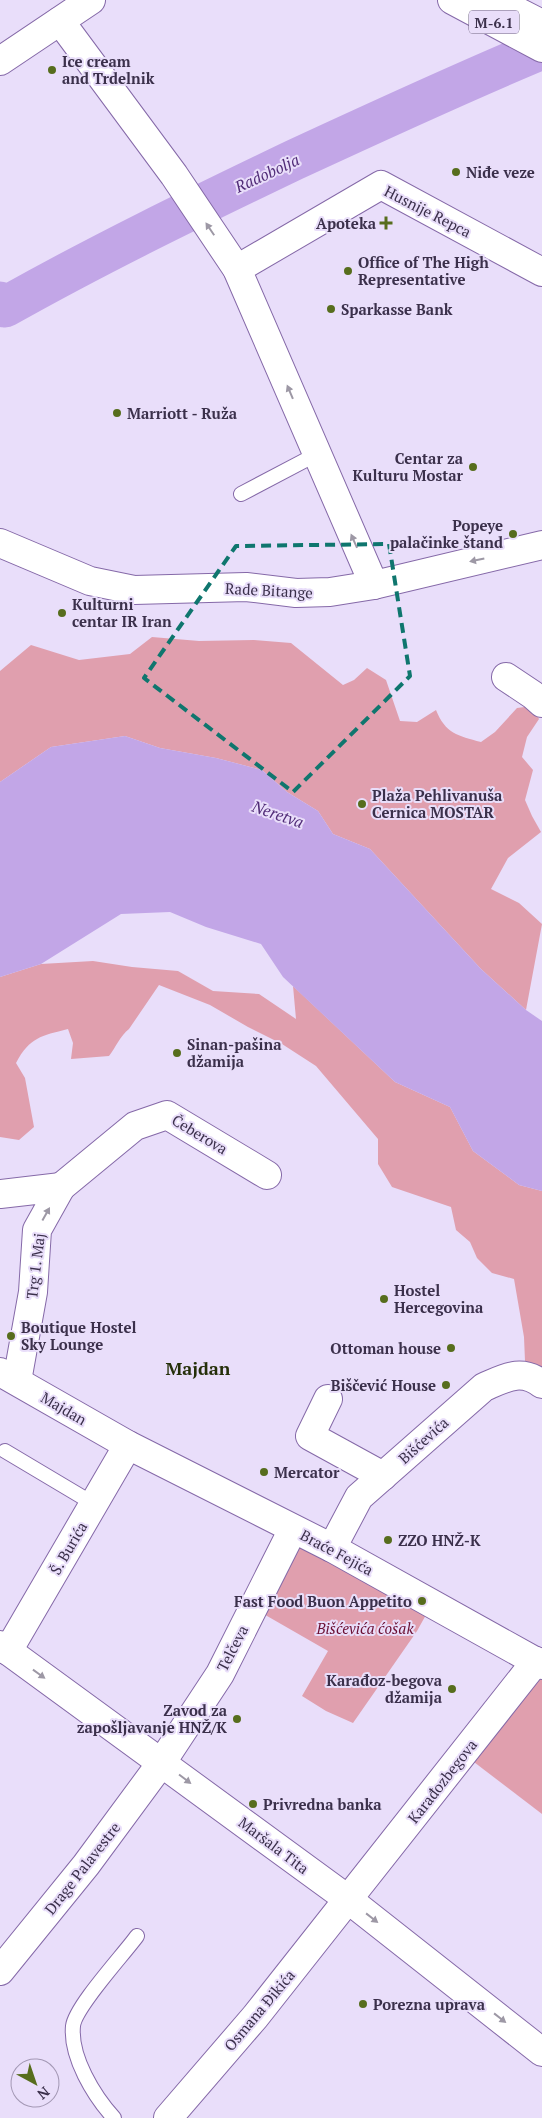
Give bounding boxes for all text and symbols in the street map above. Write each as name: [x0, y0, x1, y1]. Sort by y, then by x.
road number: M-6.1: [469, 11, 519, 34]
place label: Ice cream and Trdelnik: [62, 51, 155, 88]
marker: Ice cream and Trdelnik: [46, 64, 58, 76]
water label: Radobolja: [230, 148, 303, 198]
place label: Niđe veze: [466, 162, 535, 182]
marker: Niđe veze: [450, 166, 462, 178]
street label: Husnije Repca: [381, 181, 475, 242]
place label: Apoteka: [316, 213, 377, 233]
marker: Apoteka: [380, 217, 392, 229]
one-way arrow: [205, 222, 215, 235]
place label: Office of The High Representative: [358, 252, 489, 289]
marker: Office of The High Representative: [342, 265, 354, 277]
place label: Sparkasse Bank: [341, 299, 453, 319]
marker: Sparkasse Bank: [325, 303, 337, 315]
one-way arrow: [285, 385, 293, 399]
place label: Marriott - Ruža: [127, 403, 238, 423]
marker: Marriott - Ruža: [111, 407, 123, 419]
place label: Centar za Kulturu Mostar: [352, 448, 464, 485]
marker: Centar za Kulturu Mostar: [467, 461, 479, 473]
place label: Popeye palačinke štand: [390, 515, 503, 552]
marker: Popeye palačinke štand: [507, 528, 519, 540]
one-way arrow: [349, 534, 357, 548]
one-way arrow: [469, 556, 485, 564]
street label: Rade Bitange: [225, 578, 313, 602]
place label: Kulturni centar IR Iran: [72, 594, 172, 631]
marker: Kulturni centar IR Iran: [56, 607, 68, 619]
place label: Plaža Pehlivanuša Cernica MOSTAR: [372, 785, 503, 822]
water label: Neretva: [248, 795, 307, 833]
marker: Plaža Pehlivanuša Cernica MOSTAR: [356, 798, 368, 810]
place label: Sinan-pašina džamija: [187, 1034, 282, 1071]
marker: Sinan-pašina džamija: [171, 1047, 183, 1059]
street label: Čeberova: [168, 1110, 232, 1159]
one-way arrow: [42, 1207, 51, 1220]
street label: Trg 1. Maj: [21, 1232, 49, 1300]
place label: Hostel Hercegovina: [394, 1280, 484, 1317]
marker: Hostel Hercegovina: [378, 1293, 390, 1305]
place label: Boutique Hostel Sky Lounge: [21, 1317, 136, 1354]
marker: Boutique Hostel Sky Lounge: [5, 1330, 17, 1342]
place label: Ottoman house: [330, 1338, 441, 1358]
marker: Ottoman house: [445, 1342, 457, 1354]
district label: Majdan: [166, 1356, 231, 1380]
place label: Biščević House: [331, 1375, 436, 1395]
marker: Biščević House: [440, 1379, 452, 1391]
street label: Majdan: [37, 1387, 91, 1429]
street label: Bišćevića: [394, 1412, 453, 1468]
place label: Mercator: [274, 1462, 340, 1482]
marker: Mercator: [258, 1466, 270, 1478]
street label: Š. Burića: [45, 1518, 91, 1578]
street label: Braće Fejića: [297, 1524, 377, 1580]
place label: ZZO HNŽ-K: [398, 1530, 481, 1550]
marker: ZZO HNŽ-K: [382, 1534, 394, 1546]
place label: Fast Food Buon Appetito: [234, 1591, 412, 1611]
marker: Fast Food Buon Appetito: [416, 1595, 428, 1607]
park label: Bišćevića ćošak: [315, 1618, 414, 1638]
street label: Telčeva: [212, 1621, 252, 1675]
one-way arrow: [32, 1669, 45, 1680]
place label: Karađoz-begova džamija: [326, 1670, 443, 1707]
marker: Karađoz-begova džamija: [446, 1683, 458, 1695]
place label: Zavod za zapošljavanje HNŽ/K: [77, 1700, 228, 1737]
marker: Zavod za zapošljavanje HNŽ/K: [231, 1713, 243, 1725]
street label: Karađozbegova: [403, 1735, 481, 1827]
one-way arrow: [178, 1774, 191, 1785]
place label: Privredna banka: [263, 1794, 382, 1814]
marker: Privredna banka: [247, 1798, 259, 1810]
street label: Maršala Tita: [235, 1812, 314, 1878]
street label: Drage Palavestre: [40, 1818, 124, 1918]
one-way arrow: [365, 1913, 379, 1923]
street label: Osmana Đikića: [219, 1965, 299, 2055]
place label: Porezna uprava: [373, 1994, 486, 2014]
marker: Porezna uprava: [357, 1998, 369, 2010]
one-way arrow: [493, 2013, 506, 2024]
north arrow: [10, 2058, 60, 2108]
text: N: [33, 2083, 54, 2104]

